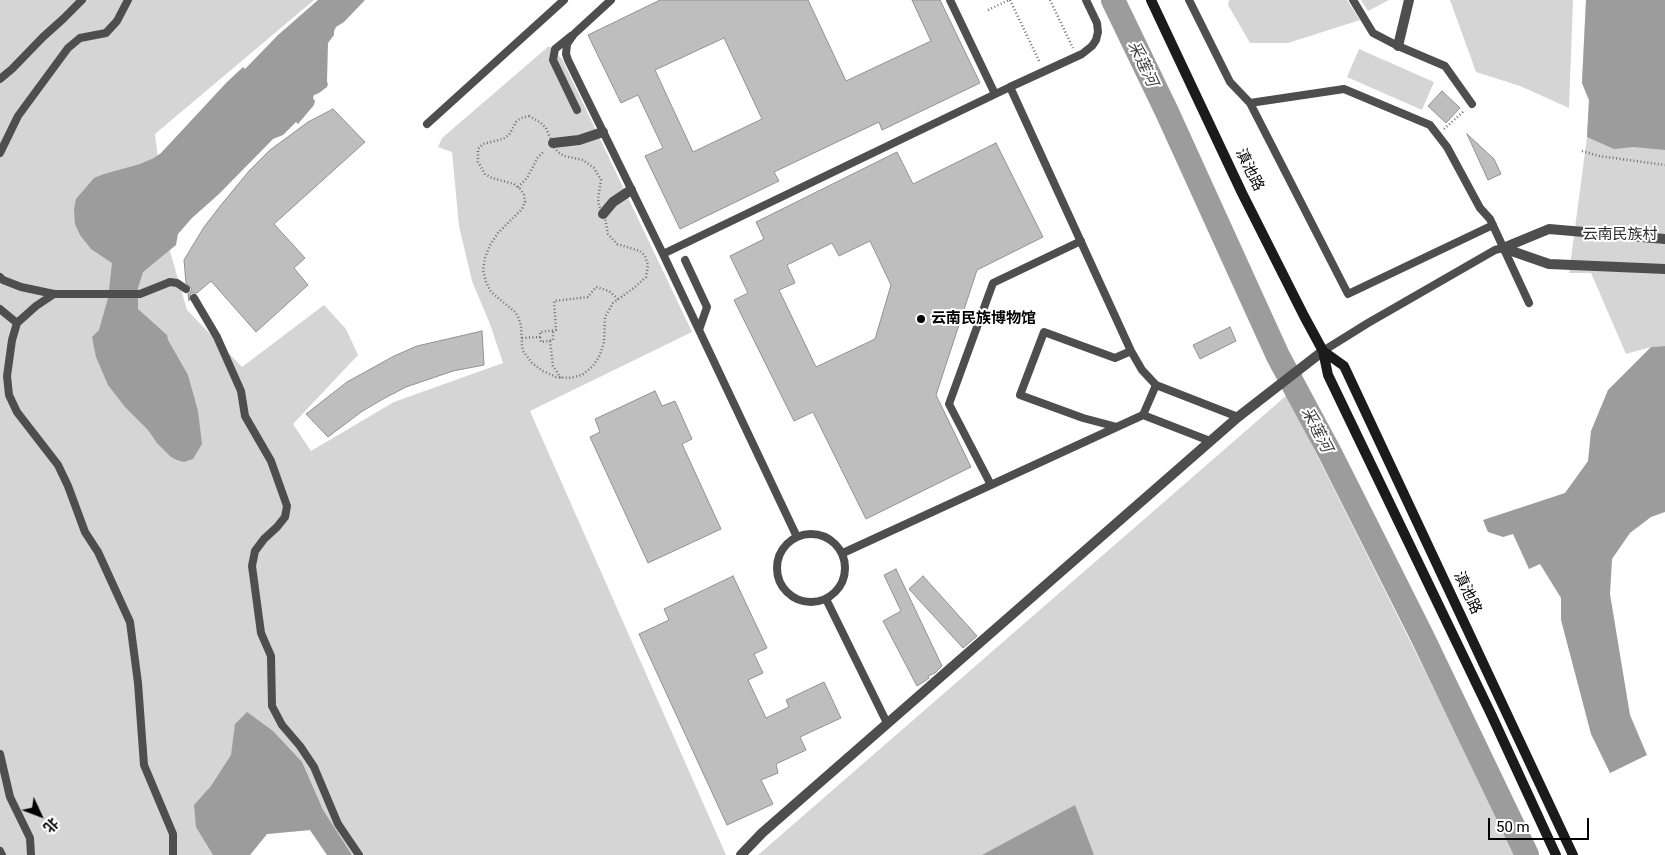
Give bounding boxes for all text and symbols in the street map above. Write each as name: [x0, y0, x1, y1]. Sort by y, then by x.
water label: 采莲河: [1123, 38, 1161, 90]
street label: 滇池路: [1231, 146, 1267, 194]
park label: 云南民族村: [1583, 226, 1657, 244]
place label: 云南民族博物馆: [931, 310, 1036, 328]
marker: 云南民族博物馆: [915, 313, 927, 325]
water label: 采莲河: [1297, 404, 1335, 456]
street label: 滇池路: [1449, 569, 1485, 617]
north arrow: [15, 790, 65, 840]
scale bar: [1490, 808, 1591, 840]
text: 北: [40, 815, 62, 836]
text: 50 m: [1496, 818, 1530, 836]

